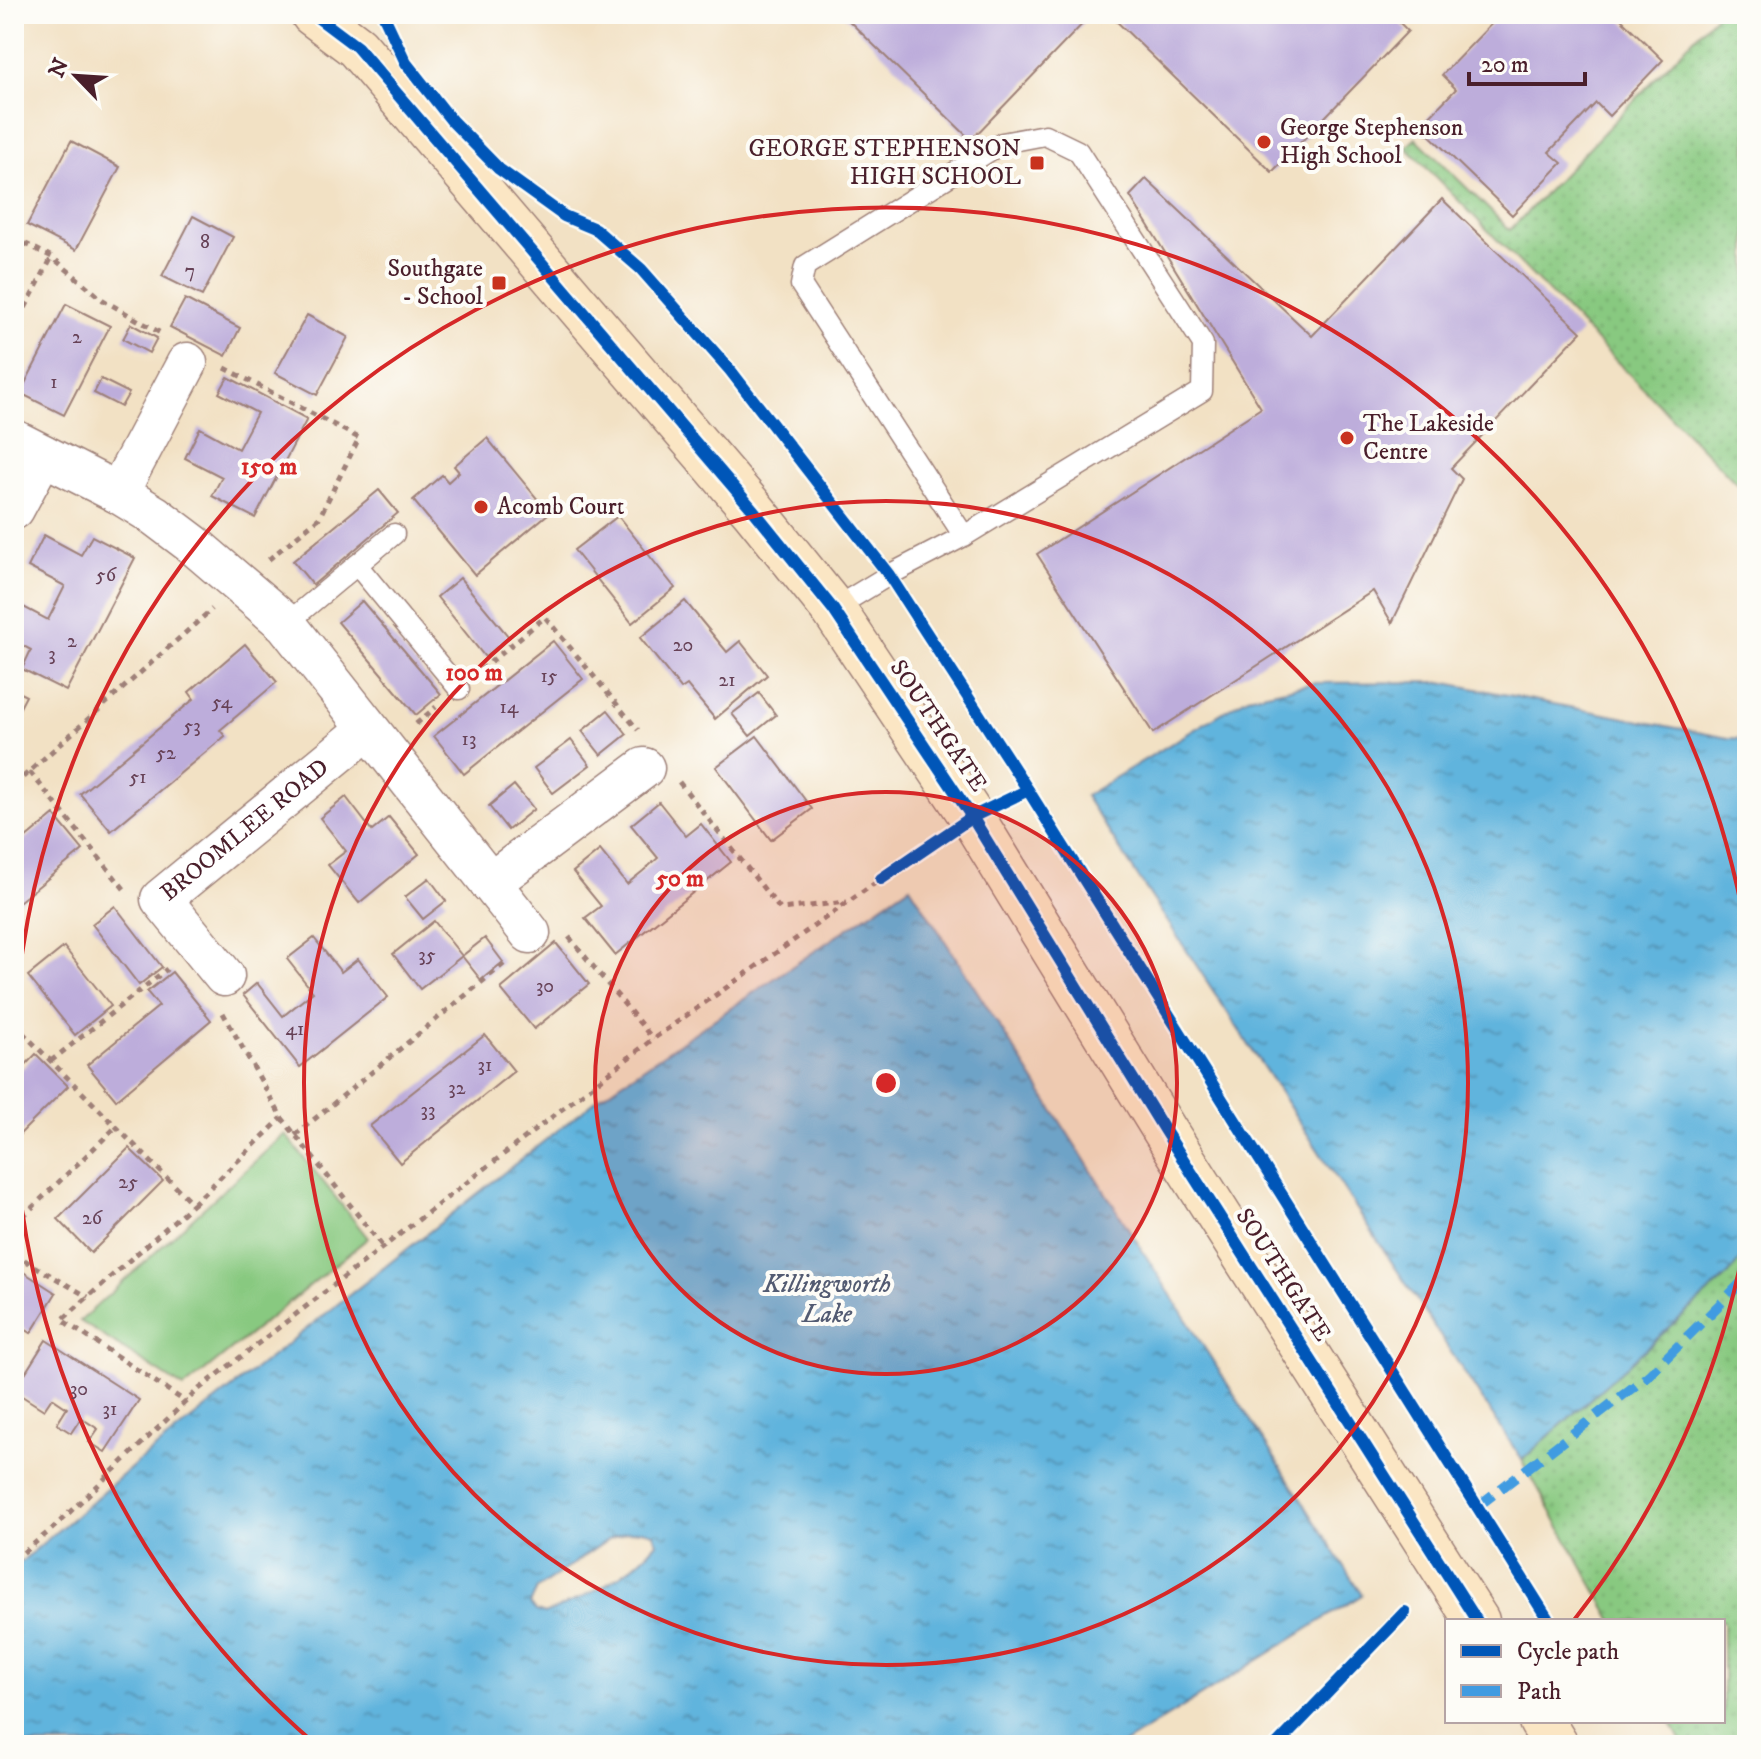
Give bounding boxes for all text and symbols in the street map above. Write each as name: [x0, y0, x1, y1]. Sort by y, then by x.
north arrow: [36, 36, 116, 116]
scale bar: [1469, 36, 1585, 86]
text: 20 m: [1481, 50, 1529, 80]
text: N: [43, 54, 75, 82]
place label: George Stephenson High School: [1280, 113, 1464, 171]
marker: George Stephenson High School: [1255, 133, 1273, 151]
place label: GEORGE STEPHENSON HIGH SCHOOL: [748, 134, 1021, 192]
marker: GEORGE STEPHENSON HIGH SCHOOL: [1028, 154, 1046, 172]
house number: 8: [200, 230, 210, 255]
place label: Southgate - School: [387, 254, 484, 312]
house number: 7: [185, 259, 195, 284]
marker: Southgate - School: [490, 274, 508, 292]
house number: 2: [72, 325, 82, 350]
house number: 1: [50, 370, 58, 395]
place label: The Lakeside Centre: [1363, 409, 1494, 467]
marker: The Lakeside Centre: [1338, 429, 1356, 447]
text: 150 m: [241, 452, 297, 482]
place label: Acomb Court: [497, 492, 625, 522]
marker: Acomb Court: [472, 498, 490, 516]
house number: 56: [96, 563, 117, 588]
house number: 2: [67, 629, 77, 654]
house number: 20: [673, 633, 693, 658]
house number: 3: [48, 642, 56, 667]
street label: SOUTHGATE: [883, 654, 993, 798]
text: 100 m: [445, 658, 503, 688]
house number: 15: [540, 664, 558, 689]
house number: 21: [718, 668, 736, 693]
house number: 54: [212, 690, 233, 715]
house number: 14: [500, 695, 519, 720]
house number: 53: [183, 714, 201, 739]
house number: 13: [462, 727, 476, 752]
house number: 52: [156, 741, 176, 766]
street label: BROOMLEE ROAD: [155, 752, 335, 908]
house number: 51: [129, 765, 147, 790]
text: 50 m: [655, 864, 704, 894]
house number: 35: [418, 943, 436, 968]
house number: 30: [536, 974, 554, 999]
house number: 41: [286, 1017, 304, 1042]
house number: 31: [478, 1053, 492, 1078]
centre of rings: [872, 1069, 900, 1097]
house number: 32: [448, 1076, 466, 1101]
house number: 33: [421, 1098, 435, 1123]
house number: 25: [118, 1170, 138, 1195]
street label: SOUTHGATE: [1229, 1203, 1337, 1347]
house number: 26: [82, 1206, 103, 1231]
water label: Killingworth Lake: [762, 1268, 891, 1331]
house number: 30: [70, 1377, 88, 1402]
house number: 31: [103, 1397, 117, 1422]
legend: [1445, 1619, 1725, 1723]
text: Cycle path: [1517, 1637, 1619, 1667]
text: Path: [1517, 1677, 1562, 1707]

